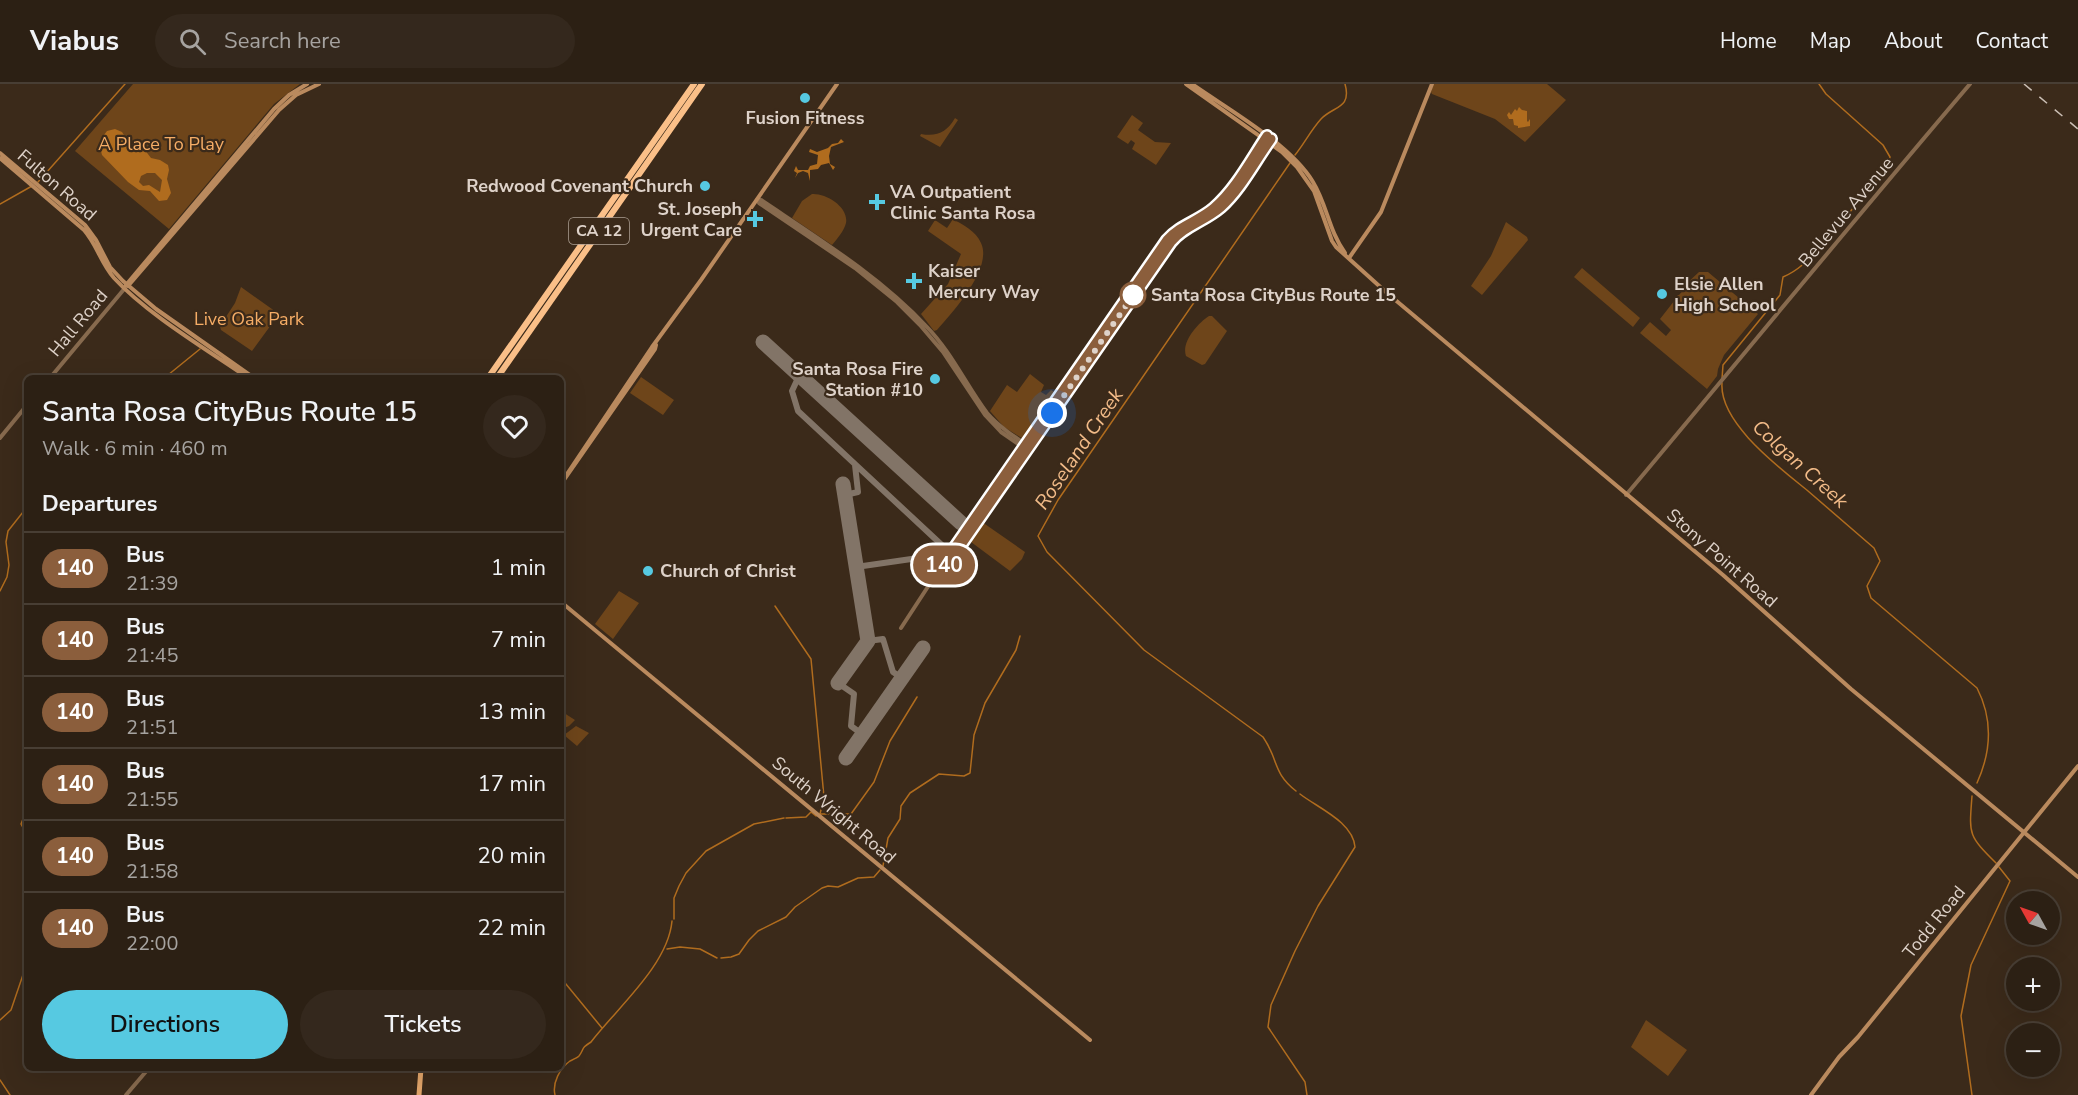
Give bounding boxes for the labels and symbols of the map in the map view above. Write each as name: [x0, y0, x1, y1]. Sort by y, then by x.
marker: Fusion Fitness: [798, 91, 812, 105]
place label: Fusion Fitness: [746, 106, 865, 130]
park label: A Place To Play: [98, 132, 225, 156]
street label: Fulton Road: [12, 144, 102, 226]
street label: Bellevue Avenue: [1793, 152, 1899, 272]
place label: Redwood Covenant Church: [466, 174, 693, 198]
marker: Redwood Covenant Church: [698, 179, 712, 193]
place label: VA Outpatient Clinic Santa Rosa: [889, 180, 1036, 225]
marker: VA Outpatient Clinic Santa Rosa: [868, 193, 886, 211]
place label: St. Joseph Urgent Care: [640, 197, 742, 242]
marker: St. Joseph Urgent Care: [746, 210, 764, 228]
road number: CA 12: [569, 218, 629, 244]
place label: Kaiser Mercury Way: [928, 259, 1040, 304]
marker: Kaiser Mercury Way: [905, 272, 923, 290]
place label: Elsie Allen High School: [1674, 272, 1776, 317]
marker: Santa Rosa CityBus Route 15: [1120, 282, 1146, 308]
place label: Santa Rosa CityBus Route 15: [1151, 283, 1396, 307]
street label: Hall Road: [43, 284, 113, 362]
marker: Elsie Allen High School: [1655, 287, 1669, 301]
park label: Live Oak Park: [194, 307, 305, 331]
place label: Santa Rosa Fire Station #10: [792, 357, 923, 402]
marker: Santa Rosa Fire Station #10: [928, 372, 942, 386]
water label: Roseland Creek: [1028, 382, 1130, 515]
your location: [1037, 398, 1067, 428]
water label: Colgan Creek: [1746, 414, 1854, 515]
street label: Stony Point Road: [1661, 503, 1783, 613]
line badge: 140: [910, 546, 978, 584]
place label: Church of Christ: [660, 559, 796, 583]
marker: Church of Christ: [641, 564, 655, 578]
street label: South Wright Road: [767, 751, 901, 869]
street label: Todd Road: [1897, 881, 1971, 963]
north arrow: [2006, 891, 2060, 945]

